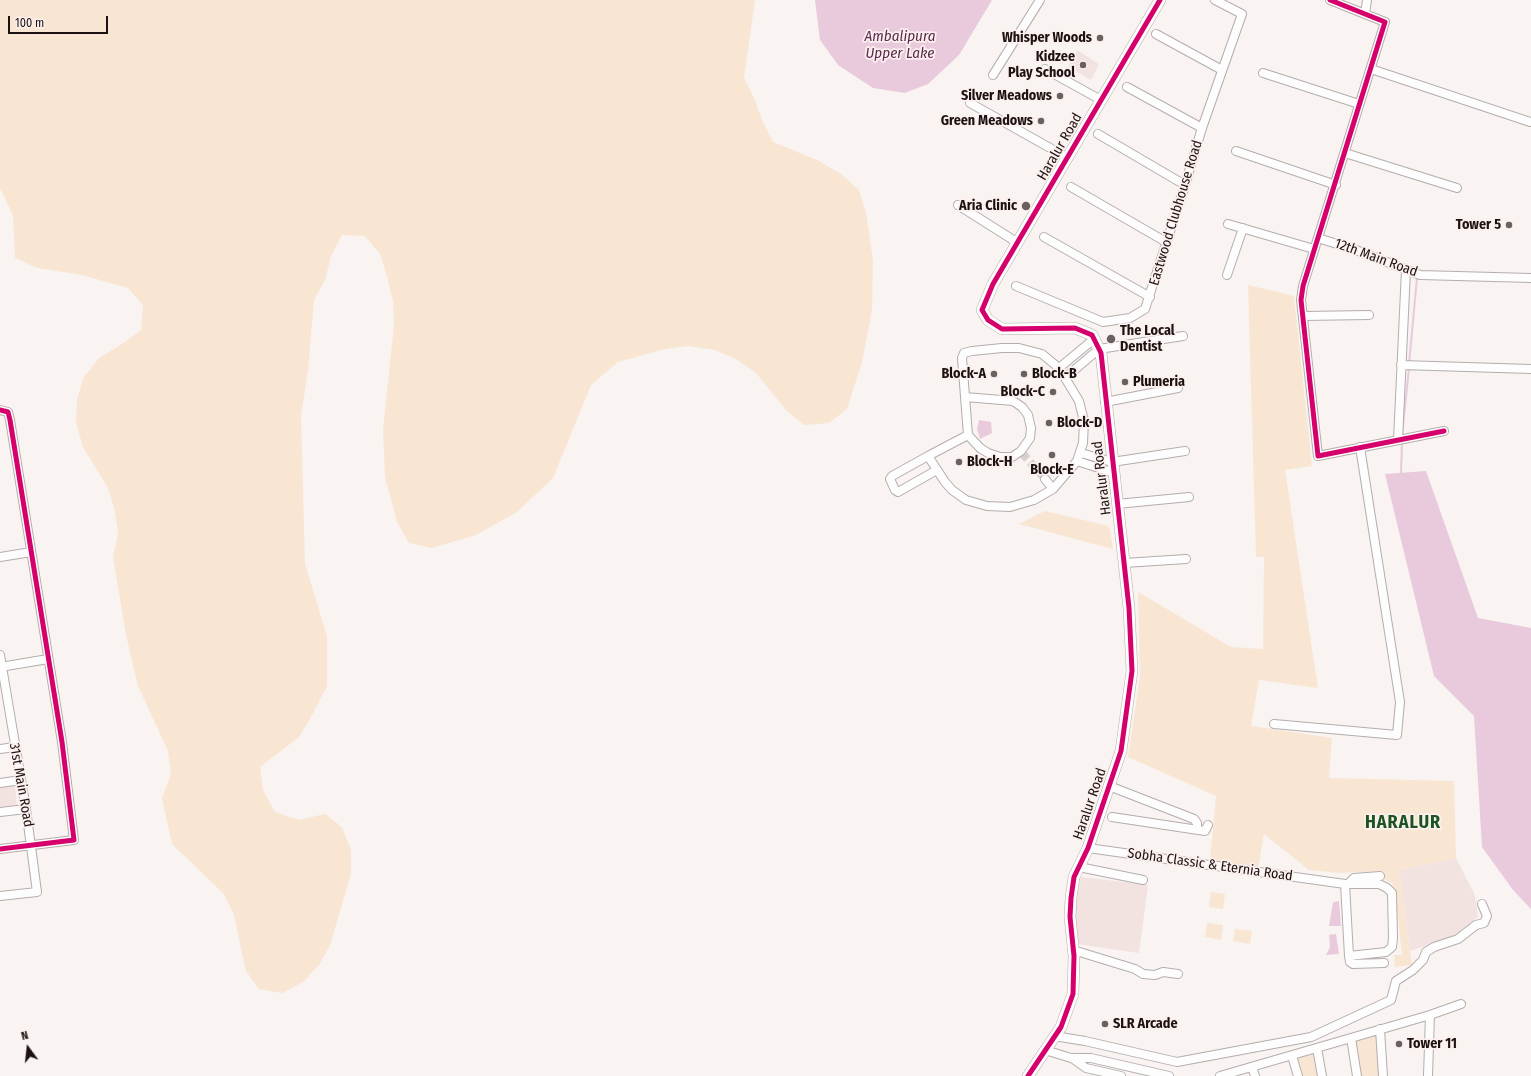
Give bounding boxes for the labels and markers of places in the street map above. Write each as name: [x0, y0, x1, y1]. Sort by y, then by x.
place label: Whisper Woods: [1002, 30, 1092, 46]
marker: Whisper Woods: [1095, 33, 1105, 43]
place label: Kidzee Play School: [1008, 49, 1075, 82]
marker: Kidzee Play School: [1078, 60, 1088, 70]
place label: Silver Meadows: [961, 88, 1052, 104]
marker: Silver Meadows: [1055, 91, 1065, 101]
place label: Green Meadows: [941, 113, 1033, 129]
marker: Green Meadows: [1036, 116, 1046, 126]
place label: Aria Clinic: [959, 198, 1017, 214]
marker: Aria Clinic: [1020, 200, 1032, 212]
place label: Tower 5: [1456, 217, 1501, 233]
marker: Tower 5: [1504, 220, 1514, 230]
place label: The Local Dentist: [1120, 323, 1175, 356]
marker: The Local Dentist: [1105, 333, 1117, 345]
place label: Block-A: [941, 366, 986, 382]
place label: Block-B: [1032, 366, 1077, 382]
marker: Block-A: [989, 369, 999, 379]
marker: Block-B: [1019, 369, 1029, 379]
place label: Plumeria: [1133, 374, 1185, 390]
marker: Plumeria: [1120, 377, 1130, 387]
place label: Block-C: [1001, 384, 1045, 400]
marker: Block-C: [1048, 387, 1058, 397]
place label: Block-D: [1057, 415, 1102, 431]
marker: Block-D: [1044, 418, 1054, 428]
marker: Block-E: [1047, 450, 1057, 460]
place label: Block-H: [967, 454, 1012, 470]
marker: Block-H: [954, 457, 964, 467]
place label: Block-E: [1030, 462, 1074, 478]
place label: SLR Arcade: [1113, 1016, 1178, 1032]
marker: SLR Arcade: [1100, 1019, 1110, 1029]
place label: Tower 11: [1407, 1036, 1457, 1052]
marker: Tower 11: [1394, 1039, 1404, 1049]

